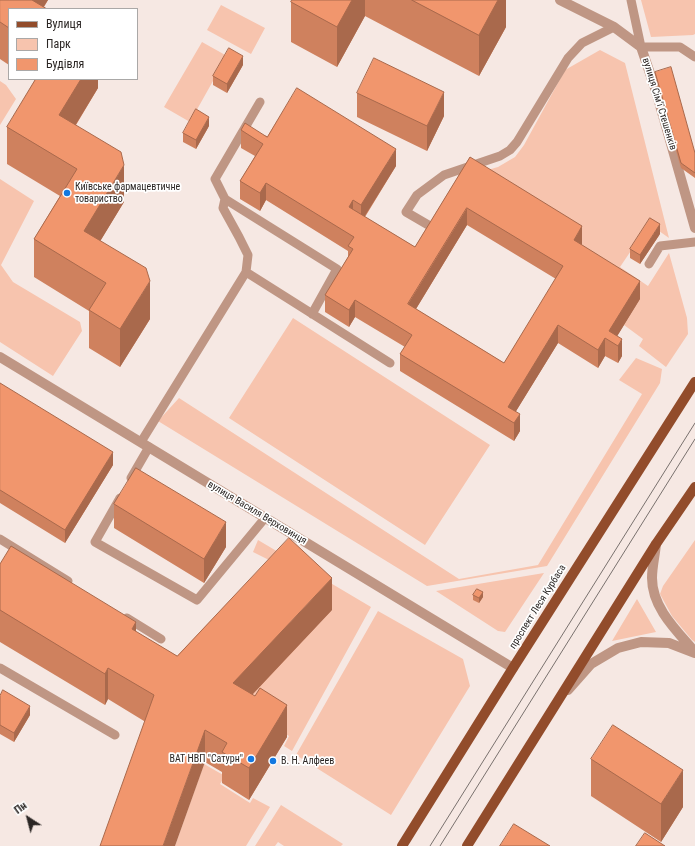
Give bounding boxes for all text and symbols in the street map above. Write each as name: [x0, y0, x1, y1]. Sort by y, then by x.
legend: [8, 8, 138, 80]
text: Вулиця: [46, 17, 82, 31]
text: Парк: [46, 37, 71, 51]
street label: вулиця Сімʼї Стешенків: [639, 56, 679, 152]
text: Будівля: [46, 57, 84, 71]
place label: Київське фармацевтичне товариство: [75, 181, 180, 204]
marker: Київське фармацевтичне товариство: [62, 188, 72, 198]
street label: вулиця Василя Верховинця: [205, 479, 309, 547]
street label: проспект Леся Курбаса: [507, 563, 569, 651]
place label: ВАТ НВП "Сатурн": [169, 753, 243, 765]
marker: ВАТ НВП "Сатурн": [246, 754, 256, 764]
place label: В. Н. Алфеев: [281, 755, 334, 767]
marker: В. Н. Алфеев: [268, 756, 278, 766]
north arrow: [8, 798, 48, 838]
text: Пн: [12, 799, 29, 817]

